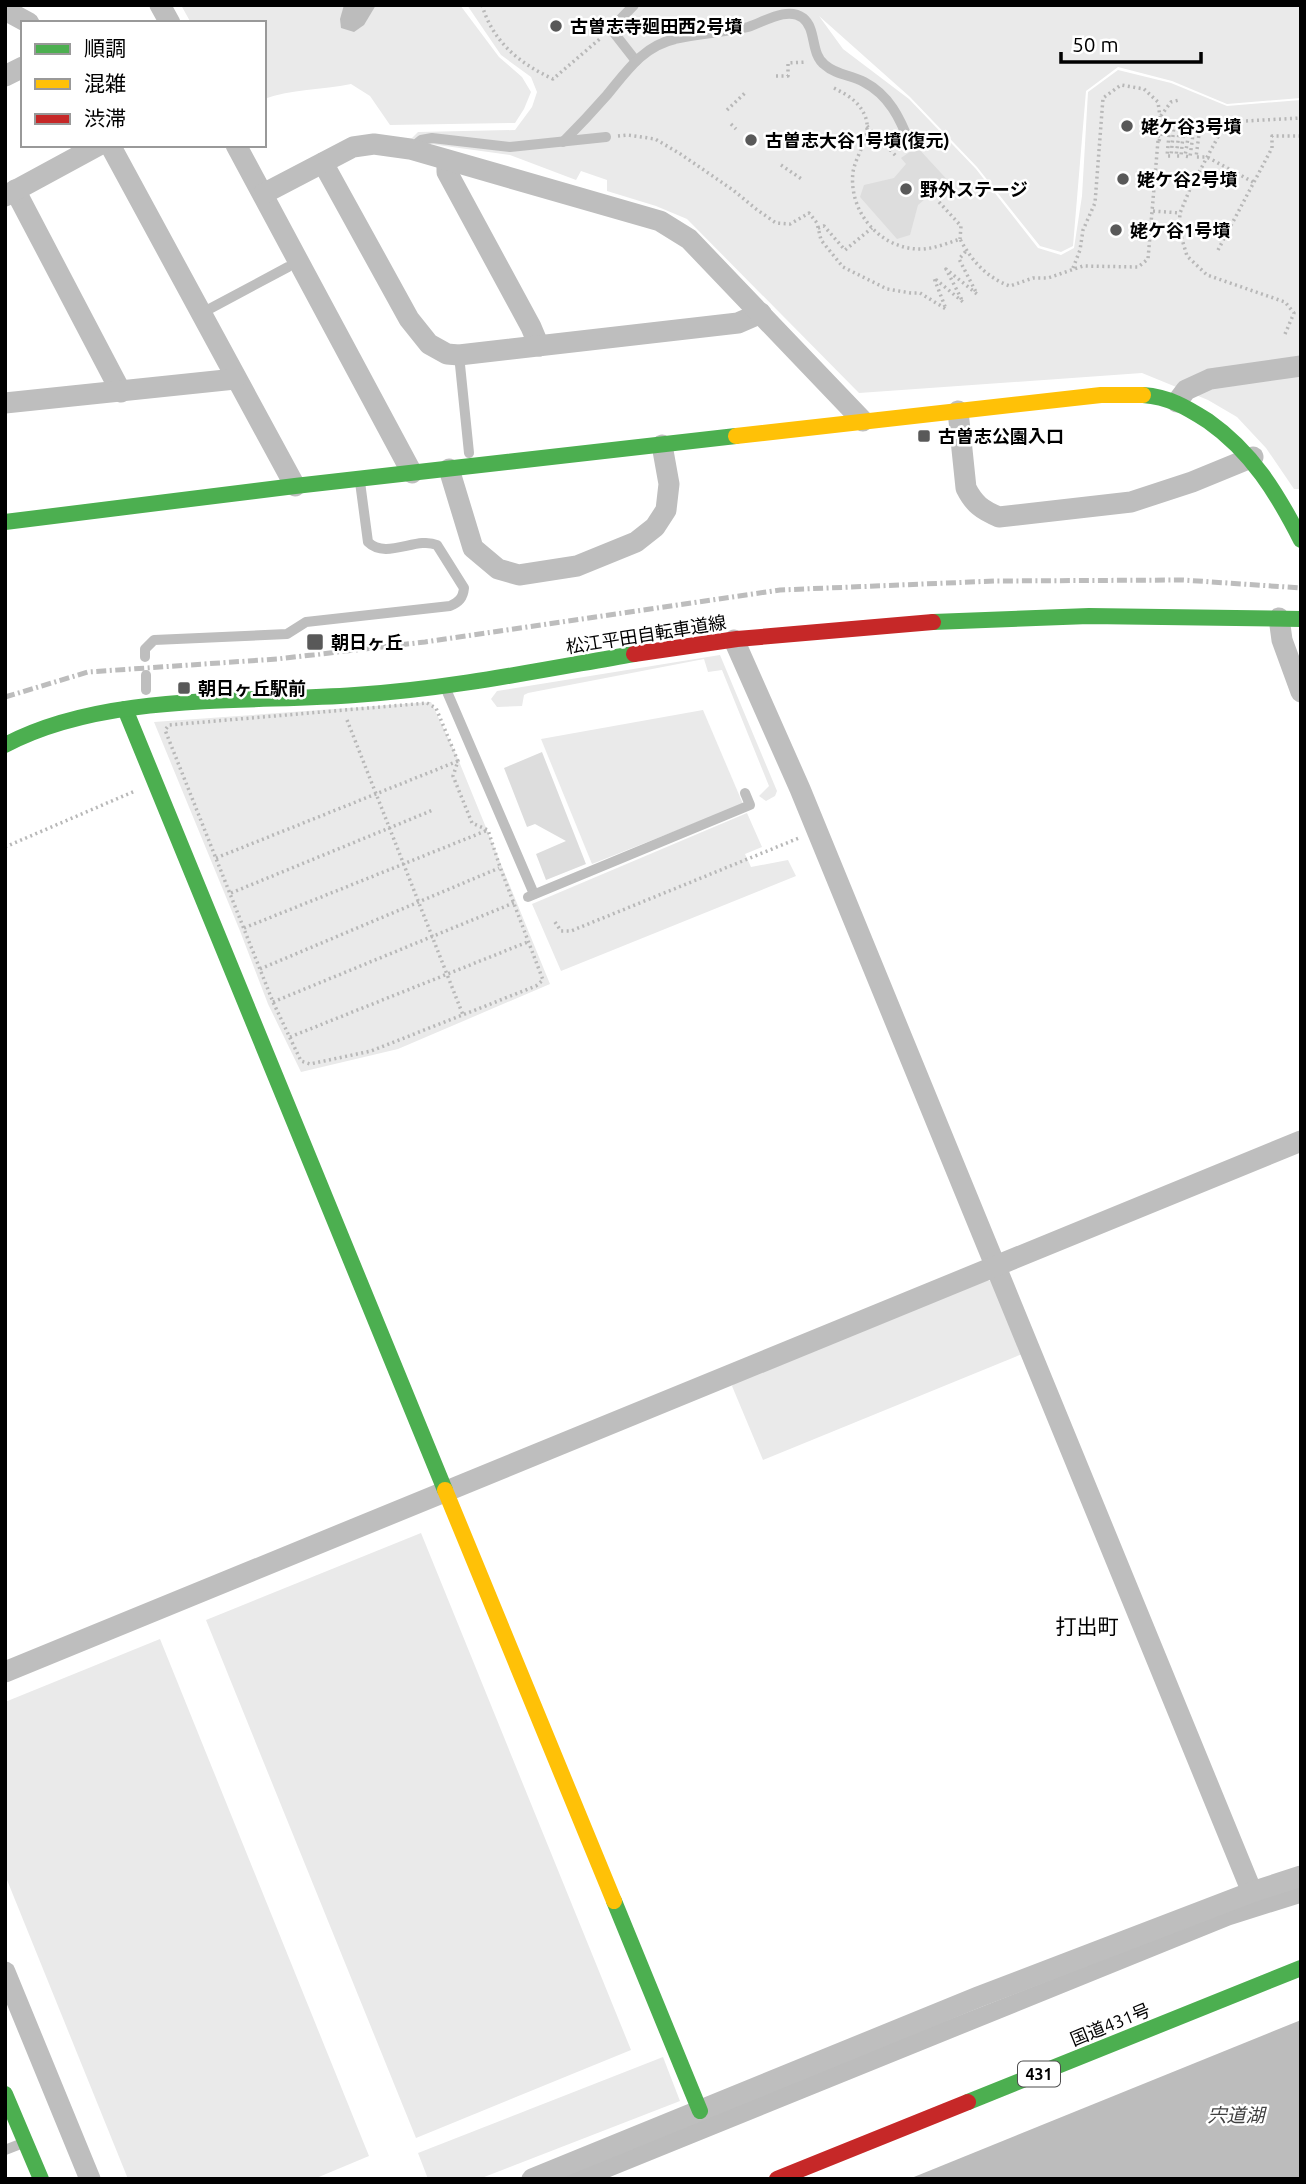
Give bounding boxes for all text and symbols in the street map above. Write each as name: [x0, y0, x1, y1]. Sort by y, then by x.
place label: 古曽志寺廻田西2号墳: [570, 16, 742, 36]
marker: 古曽志寺廻田西2号墳: [548, 18, 564, 34]
legend: [21, 21, 266, 147]
scale bar: [1061, 21, 1201, 65]
text: 50 m: [1072, 32, 1119, 56]
text: 順調: [84, 36, 126, 60]
text: 混雑: [84, 71, 126, 95]
text: 渋滞: [84, 106, 126, 130]
place label: 姥ケ谷3号墳: [1141, 116, 1241, 136]
marker: 姥ケ谷3号墳: [1119, 118, 1135, 134]
place label: 古曽志大谷1号墳(復元): [765, 130, 950, 151]
marker: 古曽志大谷1号墳(復元): [743, 132, 759, 148]
place label: 姥ケ谷2号墳: [1137, 169, 1237, 189]
marker: 姥ケ谷2号墳: [1115, 171, 1131, 187]
place label: 野外ステージ: [920, 179, 1028, 199]
marker: 野外ステージ: [898, 181, 914, 197]
place label: 姥ケ谷1号墳: [1130, 220, 1230, 240]
marker: 姥ケ谷1号墳: [1108, 222, 1124, 238]
place label: 古曽志公園入口: [938, 426, 1064, 446]
marker: 古曽志公園入口: [916, 428, 932, 444]
street label: 松江平田自転車道線: [564, 611, 728, 657]
marker: 朝日ヶ丘: [305, 632, 325, 652]
place label: 朝日ヶ丘: [331, 632, 403, 652]
place label: 朝日ヶ丘駅前: [198, 678, 306, 698]
marker: 朝日ヶ丘駅前: [176, 680, 192, 696]
district label: 打出町: [1056, 1614, 1119, 1638]
street label: 国道431号: [1067, 1999, 1153, 2049]
road number: 431: [1018, 2062, 1060, 2086]
water label: 宍道湖: [1207, 2104, 1267, 2126]

